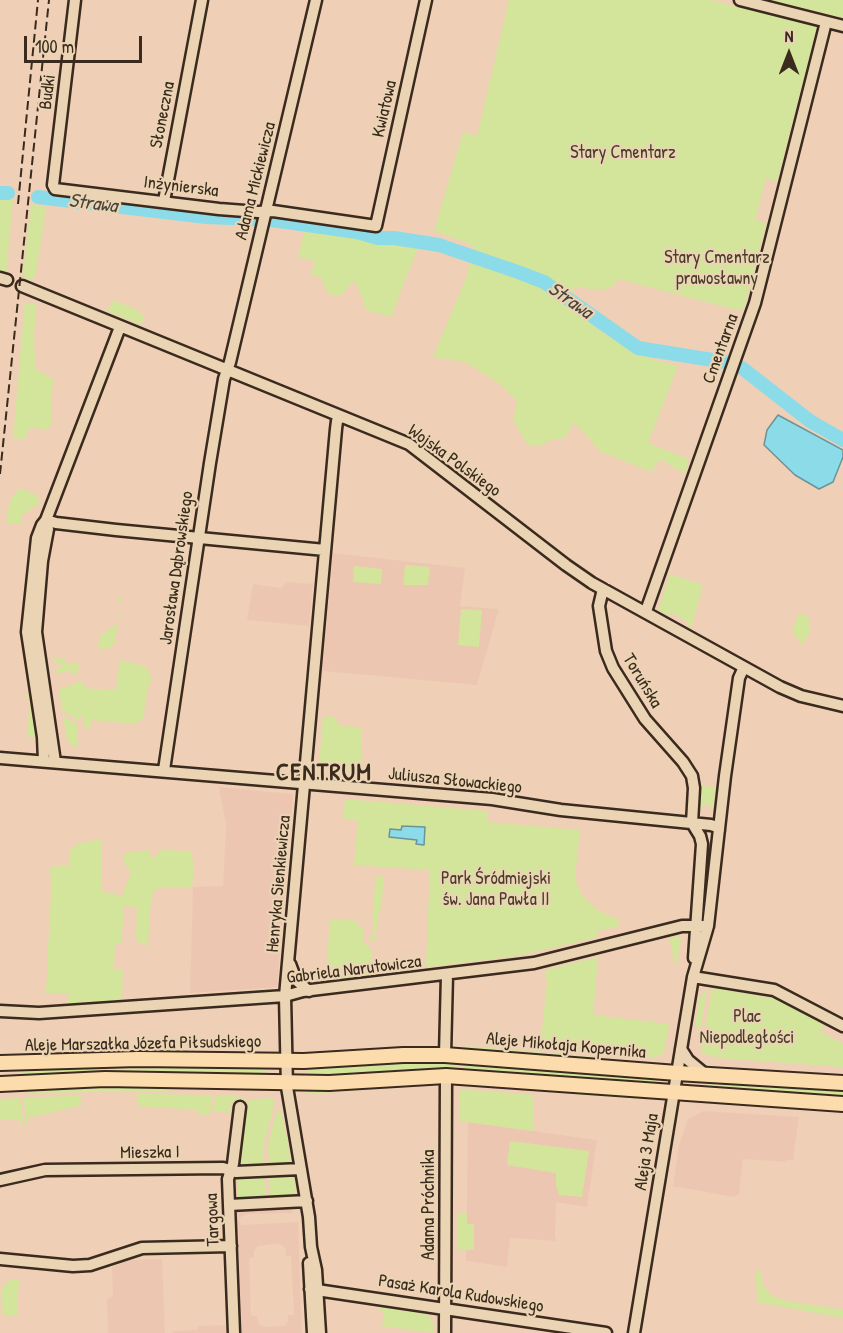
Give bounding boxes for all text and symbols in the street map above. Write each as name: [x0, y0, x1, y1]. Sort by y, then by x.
scale bar: [27, 24, 146, 62]
north arrow: [759, 24, 819, 84]
text: N: [785, 25, 793, 47]
text: 100 m: [35, 34, 74, 59]
street label: Budki: [35, 73, 61, 111]
street label: Kwiatowa: [368, 78, 402, 140]
street label: Słoneczna: [146, 80, 180, 150]
street label: Adama Mickiewicza: [231, 120, 281, 242]
park label: Stary Cmentarz: [570, 142, 676, 164]
street label: Inżynierska: [142, 172, 220, 202]
water label: Strawa: [67, 189, 119, 219]
park label: Stary Cmentarz prawosławny: [664, 247, 770, 290]
water label: Strawa: [543, 277, 597, 325]
street label: Cmentarna: [698, 311, 744, 387]
street label: Wojska Polskiego: [403, 420, 505, 502]
street label: Jarosława Dąbrowskiego: [156, 490, 198, 646]
street label: Toruńska: [617, 650, 667, 712]
district label: CENTRUM: [276, 760, 372, 788]
street label: Juliusza Słowackiego: [387, 763, 523, 799]
street label: Henryka Sienkiewicza: [262, 815, 296, 953]
park label: Park Śródmiejski św. Jana Pawła II: [441, 868, 551, 910]
street label: Gabriela Narutowicza: [285, 951, 423, 989]
park label: Plac Niepodległości: [700, 1006, 794, 1048]
street label: Aleje Mikołaja Kopernika: [485, 1028, 647, 1064]
street label: Aleje Marszałka Józefa Piłsudskiego: [25, 1031, 261, 1057]
street label: Aleja 3 Maja: [630, 1112, 664, 1192]
street label: Mieszka I: [120, 1142, 180, 1164]
street label: Adama Próchnika: [418, 1150, 440, 1260]
street label: Targowa: [201, 1193, 225, 1247]
street label: Pasaż Karola Rudowskiego: [377, 1270, 545, 1318]

